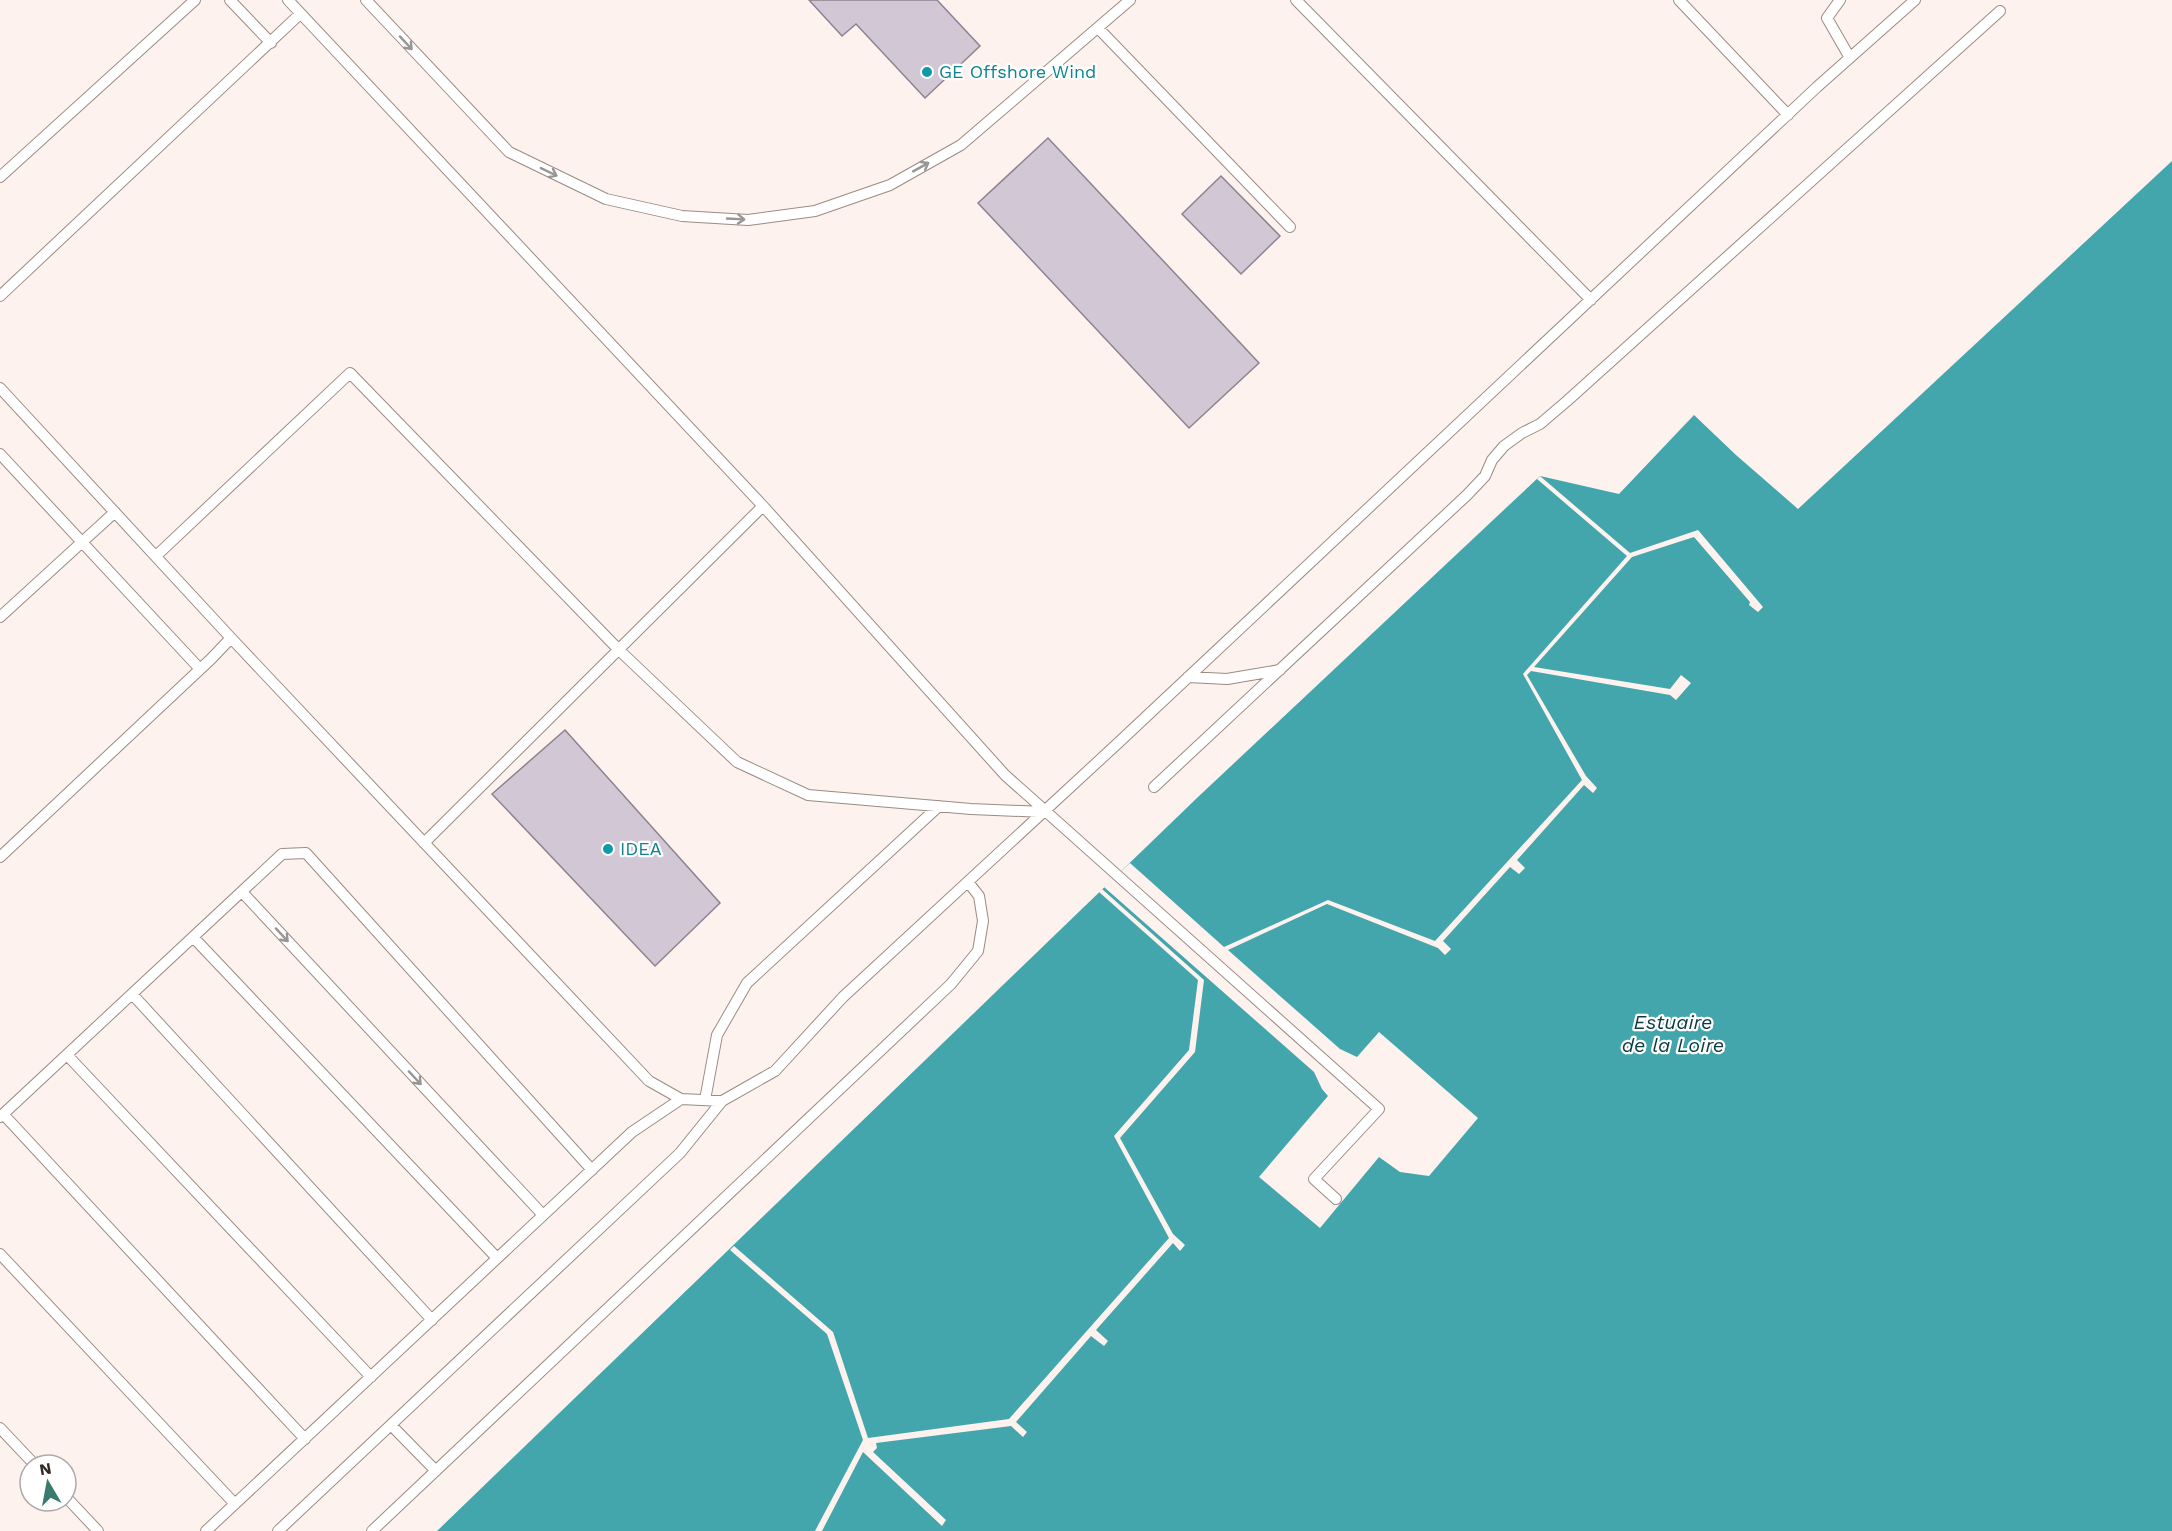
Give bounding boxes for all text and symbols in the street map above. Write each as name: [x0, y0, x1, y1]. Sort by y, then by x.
one-way arrow: [399, 35, 413, 50]
place label: GE Offshore Wind: [939, 61, 1096, 82]
marker: GE Offshore Wind: [920, 65, 934, 79]
one-way arrow: [912, 161, 929, 173]
one-way arrow: [540, 166, 558, 178]
one-way arrow: [725, 214, 745, 225]
place label: IDEA: [620, 838, 662, 859]
marker: IDEA: [601, 842, 615, 856]
one-way arrow: [275, 927, 289, 942]
water label: Estuaire de la Loire: [1622, 1010, 1724, 1057]
one-way arrow: [408, 1070, 422, 1085]
north arrow: [18, 1453, 78, 1513]
text: N: [38, 1458, 53, 1479]

